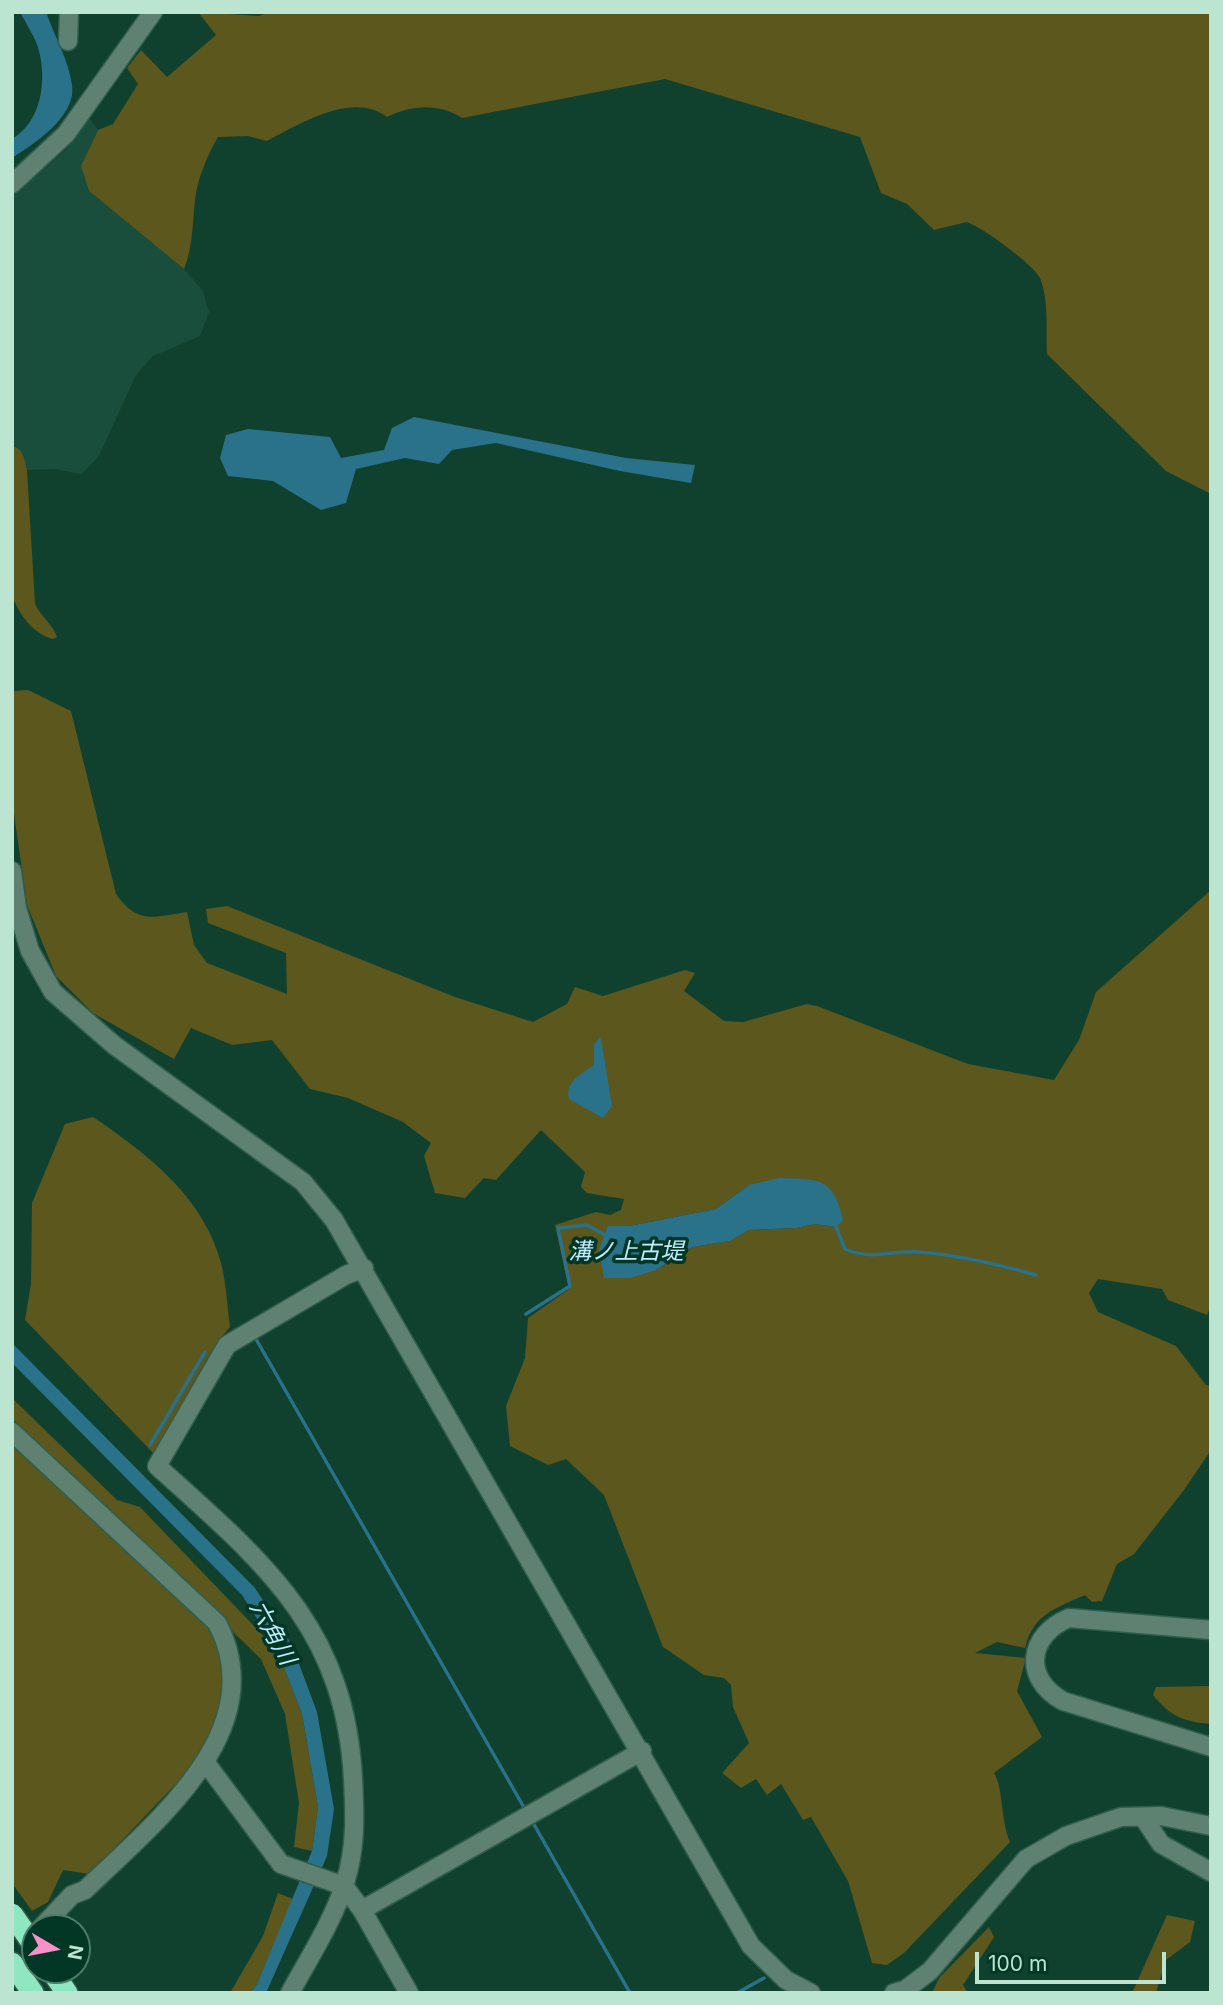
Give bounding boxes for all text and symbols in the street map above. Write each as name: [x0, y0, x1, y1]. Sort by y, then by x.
water label: 溝ノ上古堤: [569, 1238, 683, 1266]
water label: 六角川: [243, 1596, 301, 1670]
north arrow: [21, 1914, 91, 1984]
scale bar: [978, 1938, 1169, 1982]
text: N: [63, 1943, 88, 1962]
text: 100 m: [988, 1951, 1047, 1976]

